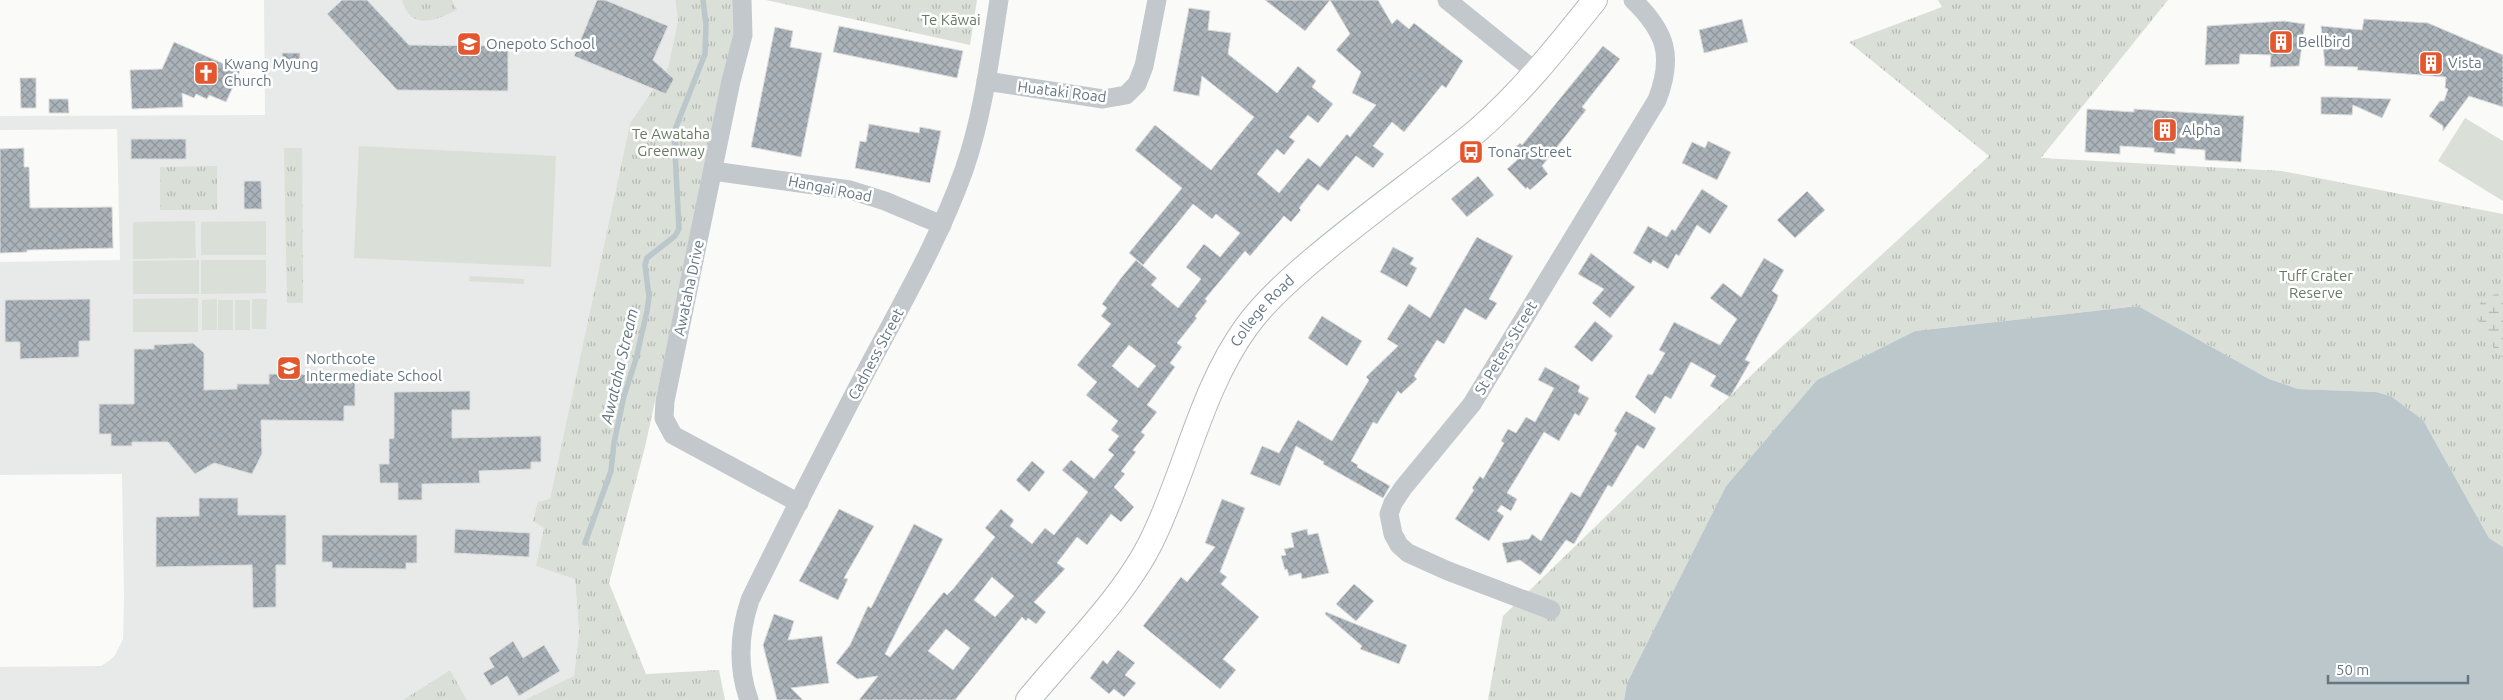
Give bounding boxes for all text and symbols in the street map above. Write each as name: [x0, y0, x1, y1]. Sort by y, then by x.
park label: Te Kāwai: [921, 11, 981, 28]
building icon: Bellbird: [2268, 29, 2294, 55]
school or university icon: Onepoto School: [456, 31, 482, 57]
place label: Bellbird: [2298, 33, 2351, 50]
place label: Onepoto School: [486, 35, 595, 52]
building icon: Vista: [2418, 50, 2444, 76]
place label: Vista: [2448, 54, 2482, 71]
place label: Kwang Myung Church: [224, 55, 319, 89]
church icon: Kwang Myung Church: [193, 60, 219, 86]
street label: Huataki Road: [1017, 78, 1108, 105]
building icon: Alpha: [2152, 117, 2178, 143]
place label: Alpha: [2182, 121, 2221, 138]
park label: Te Awataha Greenway: [632, 125, 710, 159]
bus stop icon: Tonar Street: [1458, 139, 1484, 165]
place label: Tonar Street: [1488, 143, 1572, 160]
street label: Hangai Road: [787, 172, 873, 205]
street label: Awataha Drive: [670, 238, 707, 337]
park label: Tuff Crater Reserve: [2279, 267, 2353, 301]
street label: College Road: [1226, 271, 1297, 350]
street label: St Peters Street: [1471, 298, 1540, 397]
street label: Cadness Street: [844, 305, 907, 402]
water label: Awataha Stream: [597, 307, 641, 426]
place label: Northcote Intermediate School: [306, 350, 442, 384]
school or university icon: Northcote Intermediate School: [276, 355, 302, 381]
scale bar: [2328, 652, 2468, 684]
text: 50 m: [2336, 661, 2369, 678]

